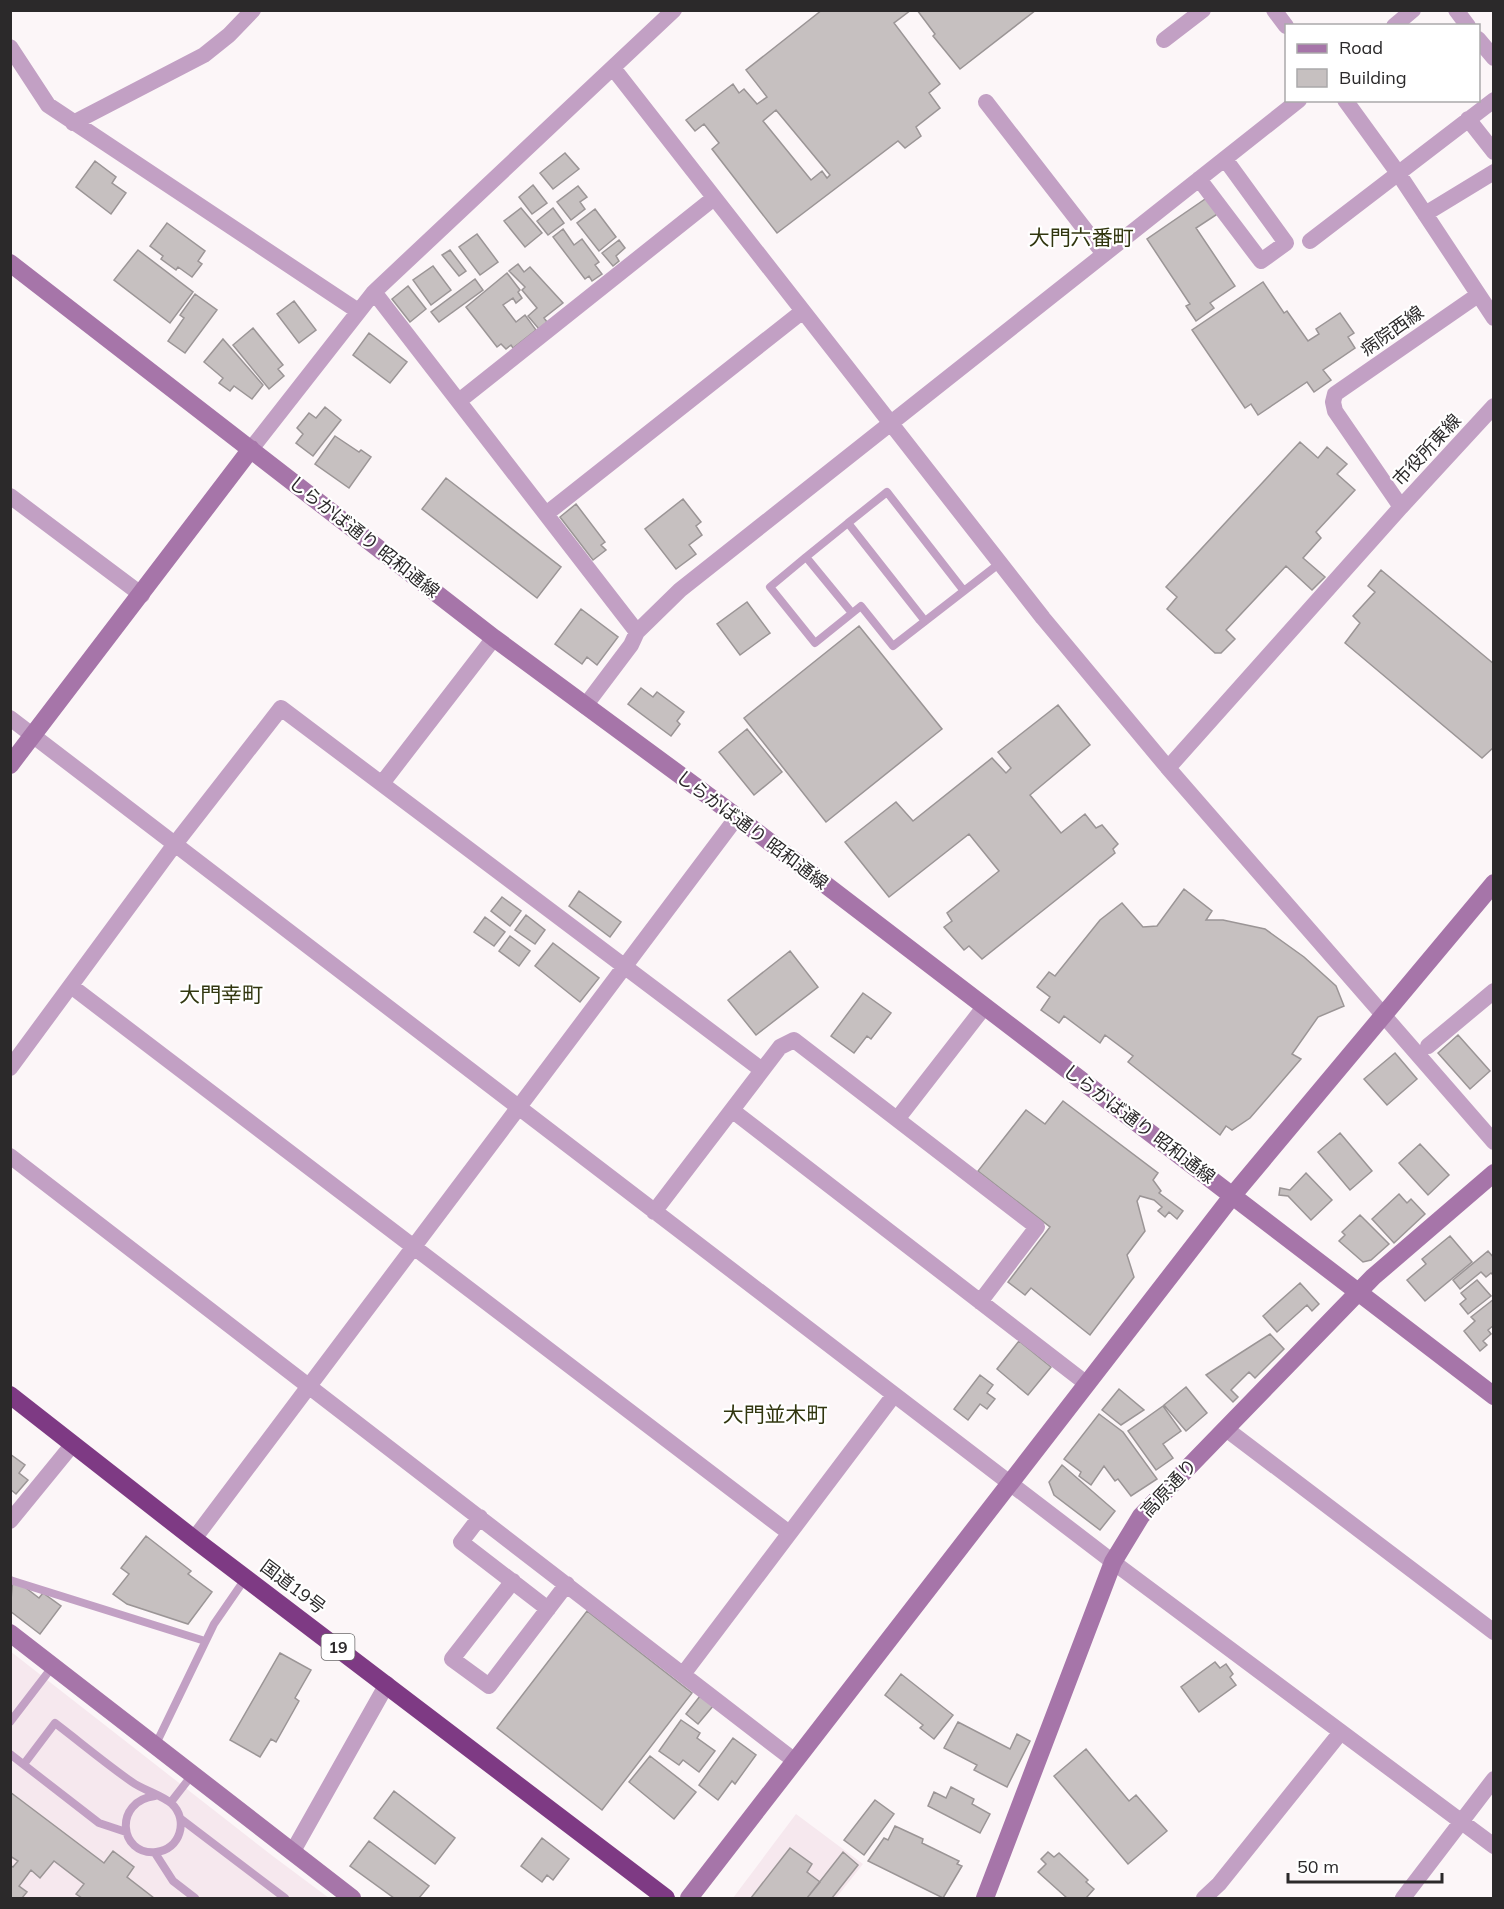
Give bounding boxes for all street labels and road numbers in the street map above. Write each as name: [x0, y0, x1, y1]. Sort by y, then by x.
street label: 病院西線: [1356, 301, 1428, 361]
street label: 市役所東線: [1388, 409, 1466, 490]
street label: しらかば通り 昭和通線: [284, 471, 444, 603]
street label: しらかば通り 昭和通線: [672, 765, 833, 894]
street label: しらかば通り 昭和通線: [1059, 1059, 1220, 1188]
street label: 高原通り: [1136, 1453, 1202, 1522]
street label: 国道19号: [256, 1555, 330, 1619]
road number: 19: [322, 1634, 354, 1660]

